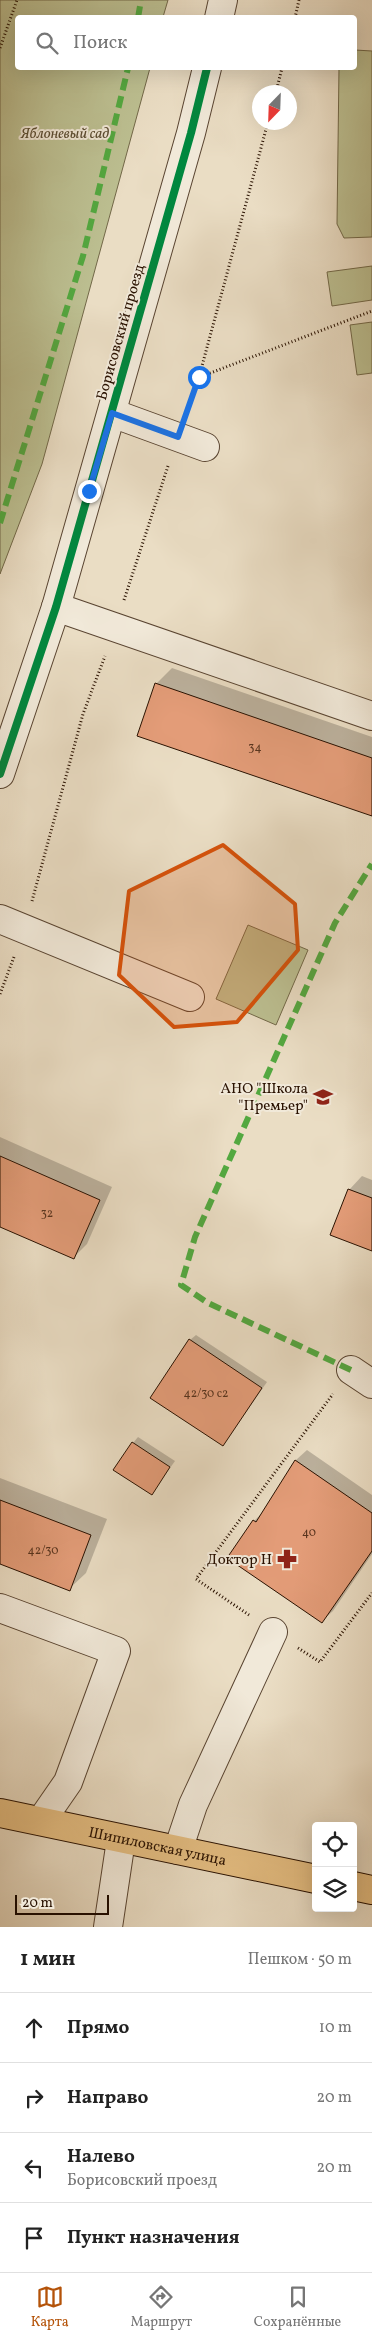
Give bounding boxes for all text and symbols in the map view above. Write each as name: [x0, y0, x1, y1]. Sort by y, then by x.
search box: [15, 15, 357, 70]
icon: search: [33, 29, 61, 57]
text: Поиск: [73, 30, 127, 56]
north arrow: [252, 85, 297, 130]
park label: Яблоневый сад: [20, 124, 109, 145]
street label: Борисовский проезд: [92, 261, 151, 403]
route start: [188, 366, 211, 389]
route end: [78, 480, 101, 503]
house number: 34: [248, 740, 262, 756]
place label: АНО "Школа "Премьер": [220, 1079, 308, 1117]
school or university icon: АНО "Школа "Премьер": [312, 1086, 334, 1108]
house number: 32: [41, 1206, 53, 1222]
house number: 42/30 с2: [184, 1386, 228, 1402]
house number: 40: [302, 1525, 316, 1541]
house number: 42/30: [28, 1543, 58, 1559]
pharmacy icon: Доктор Н: [276, 1548, 298, 1570]
place label: Доктор Н: [207, 1550, 272, 1571]
map controls: [312, 1822, 357, 1912]
button: locate: [312, 1822, 357, 1867]
street label: Шипиловская улица: [86, 1823, 228, 1872]
button: layers: [312, 1867, 357, 1912]
scale bar: [15, 1892, 109, 1915]
text: 20 m: [22, 1894, 53, 1913]
text: 1 мин: [20, 1945, 76, 1974]
text: Пешком · 50 m: [248, 1949, 352, 1971]
icon: ahead: [20, 2014, 48, 2042]
text: Прямо: [67, 2015, 129, 2041]
text: 10 m: [319, 2017, 352, 2039]
icon: right: [20, 2084, 48, 2112]
text: Направо: [67, 2085, 149, 2111]
text: 20 m: [317, 2087, 352, 2109]
text: Налево: [67, 2144, 135, 2170]
icon: left: [20, 2154, 48, 2182]
text: 20 m: [317, 2157, 352, 2179]
text: Борисовский проезд: [67, 2170, 217, 2192]
icon: arrive: [20, 2224, 48, 2252]
text: Пункт назначения: [67, 2225, 240, 2251]
tab: Карта: [31, 2283, 69, 2332]
tab: Маршрут: [130, 2283, 192, 2332]
tab: Сохранённые: [254, 2283, 341, 2332]

